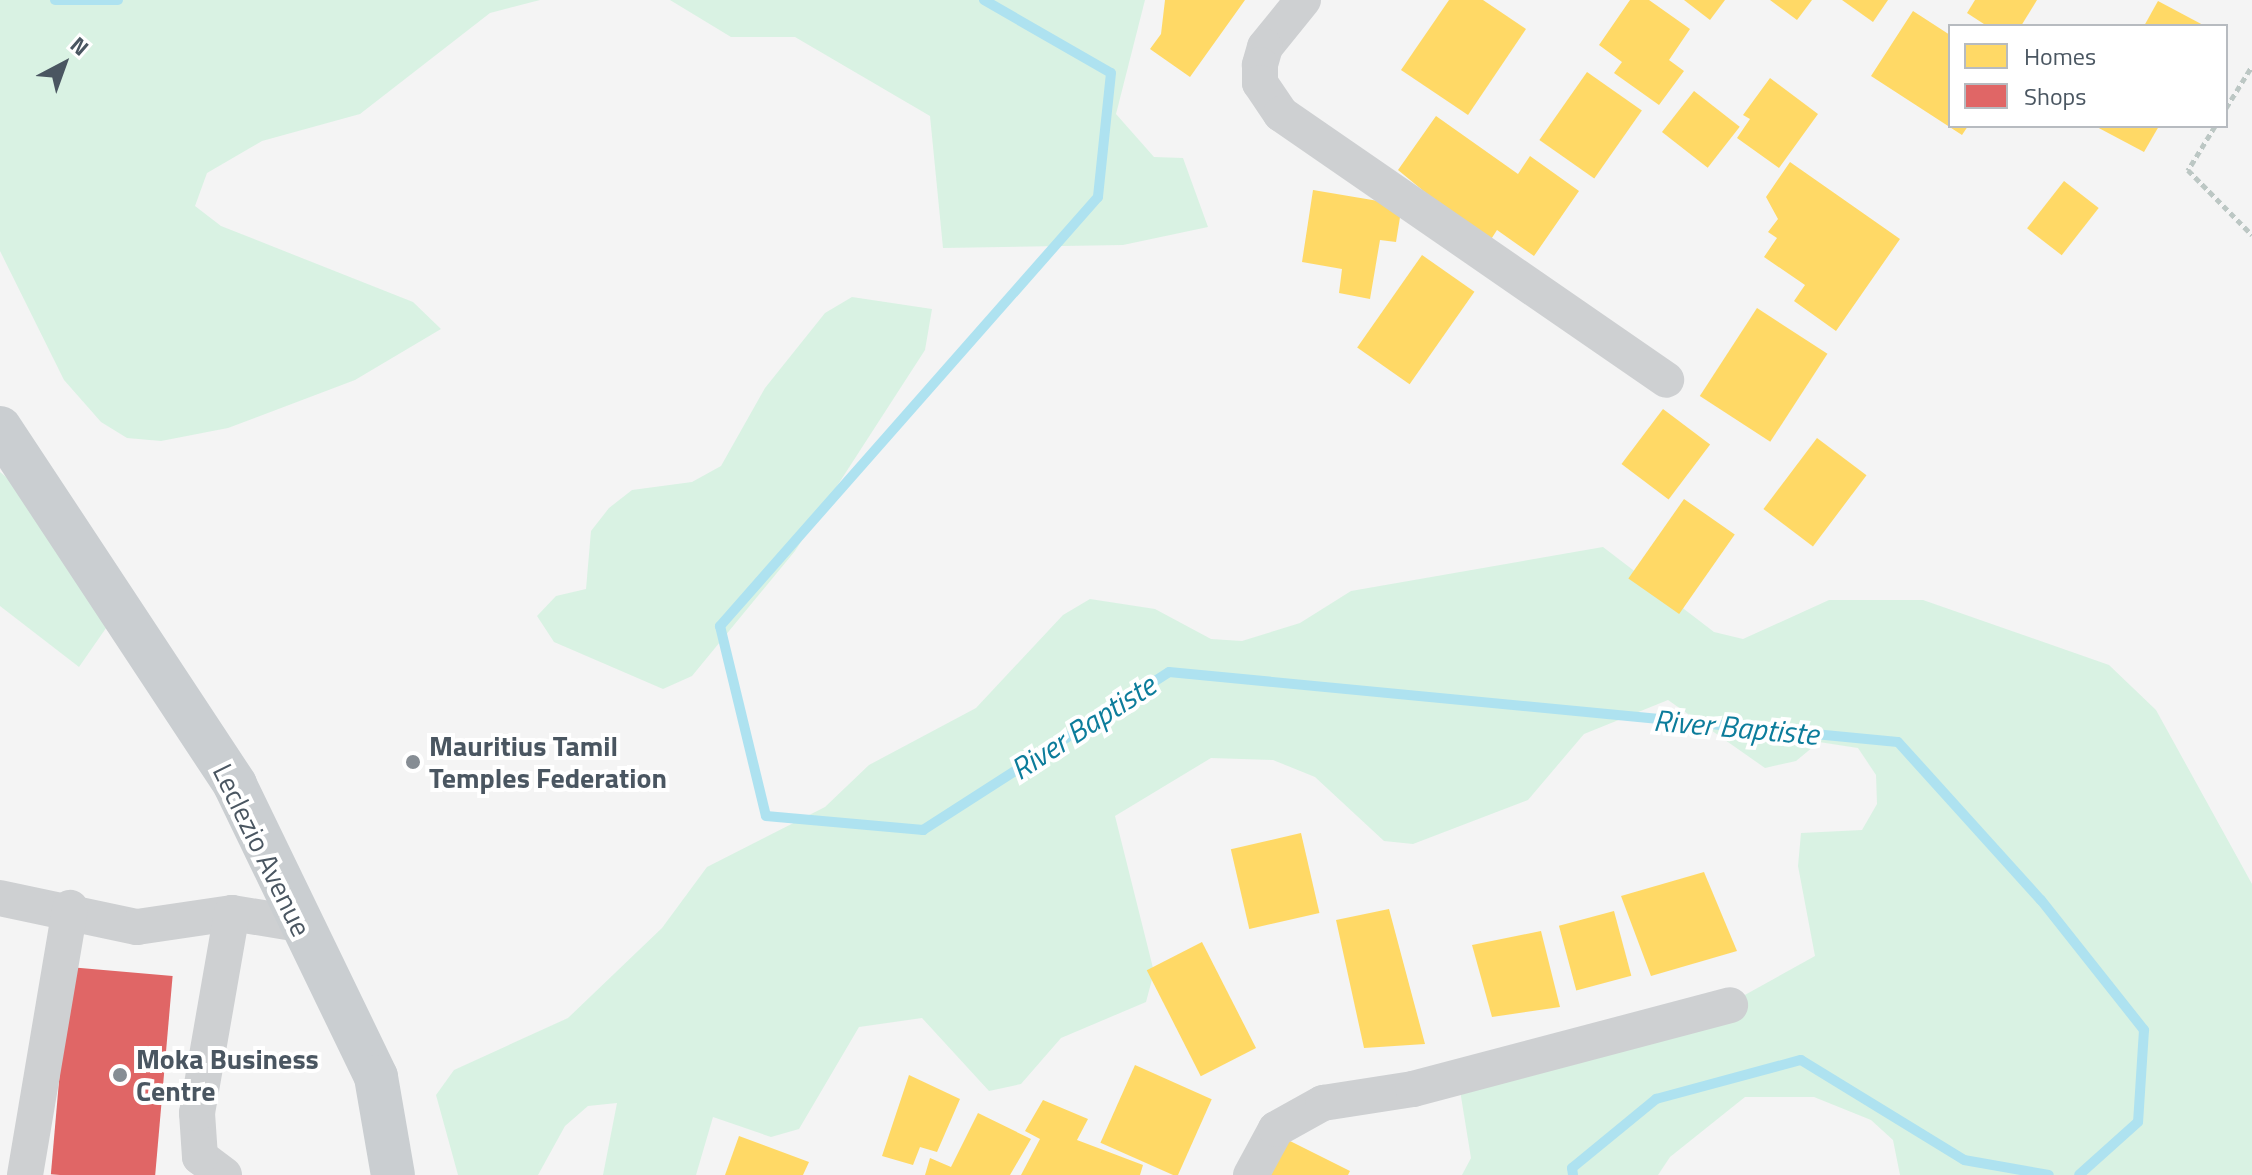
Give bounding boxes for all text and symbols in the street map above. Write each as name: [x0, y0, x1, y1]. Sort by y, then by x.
north arrow: [24, 24, 104, 104]
legend: [1948, 24, 2228, 128]
text: N: [63, 28, 97, 64]
text: Homes: [2024, 38, 2096, 74]
text: Shops: [2024, 78, 2086, 114]
water label: River Baptiste: [1004, 667, 1162, 787]
water label: River Baptiste: [1652, 702, 1820, 752]
place label: Mauritius Tamil Temples Federation: [429, 729, 667, 795]
marker: Mauritius Tamil Temples Federation: [404, 753, 422, 771]
street label: Leclezio Avenue: [206, 758, 318, 942]
place label: Moka Business Centre: [136, 1042, 319, 1108]
marker: Moka Business Centre: [111, 1066, 129, 1084]

